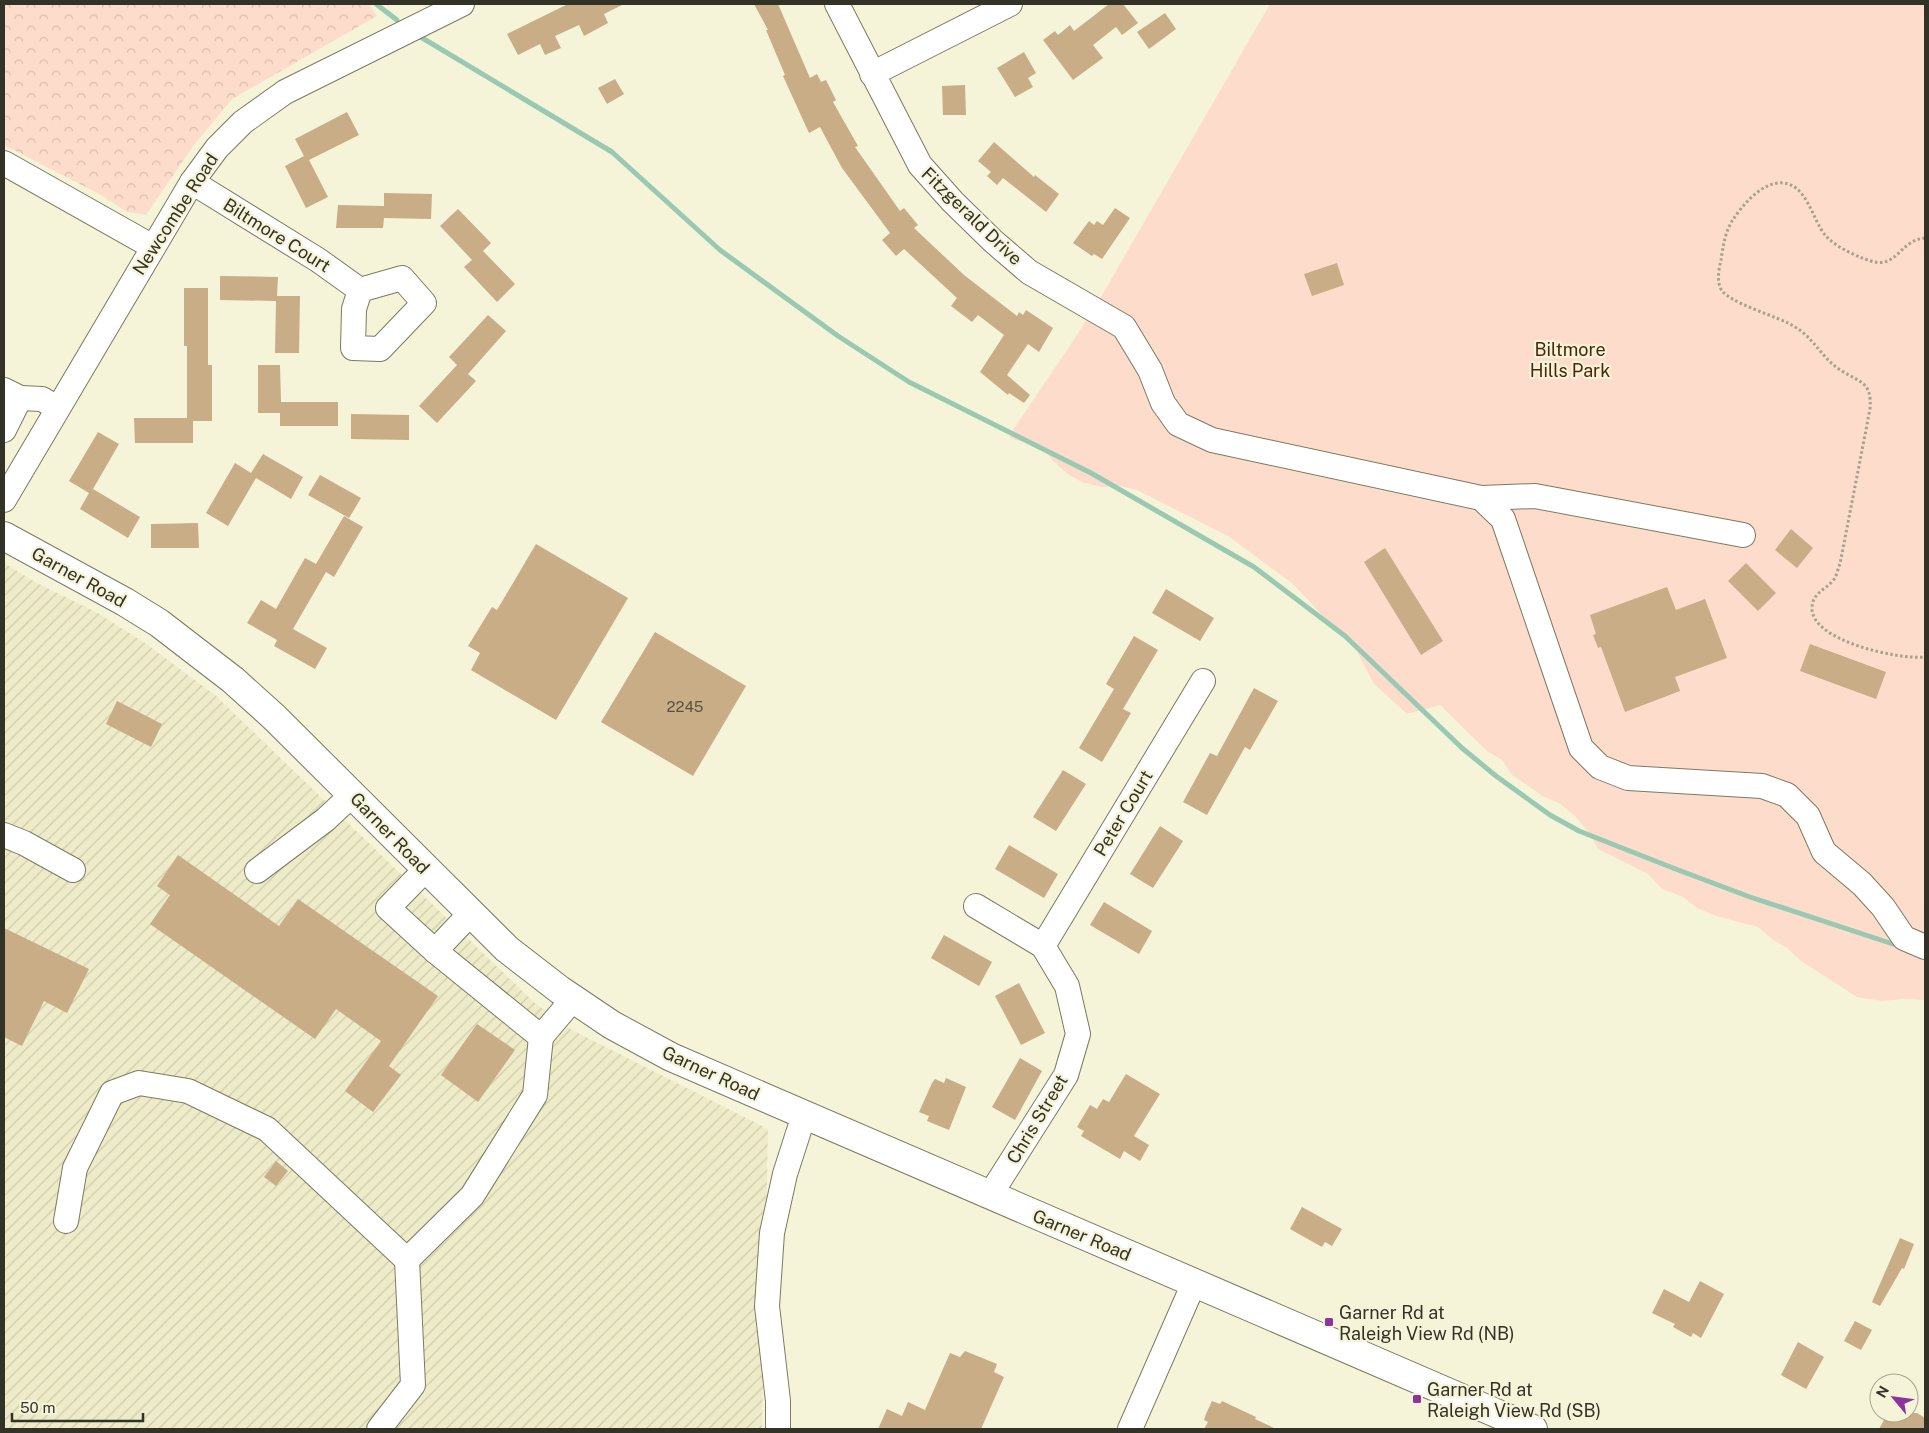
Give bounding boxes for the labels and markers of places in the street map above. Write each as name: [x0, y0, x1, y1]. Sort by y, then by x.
place label: Garner Rd at Raleigh View Rd (NB): [1339, 1302, 1515, 1344]
marker: Garner Rd at Raleigh View Rd (NB): [1323, 1316, 1335, 1328]
place label: Garner Rd at Raleigh View Rd (SB): [1427, 1379, 1601, 1421]
marker: Garner Rd at Raleigh View Rd (SB): [1411, 1393, 1423, 1405]

